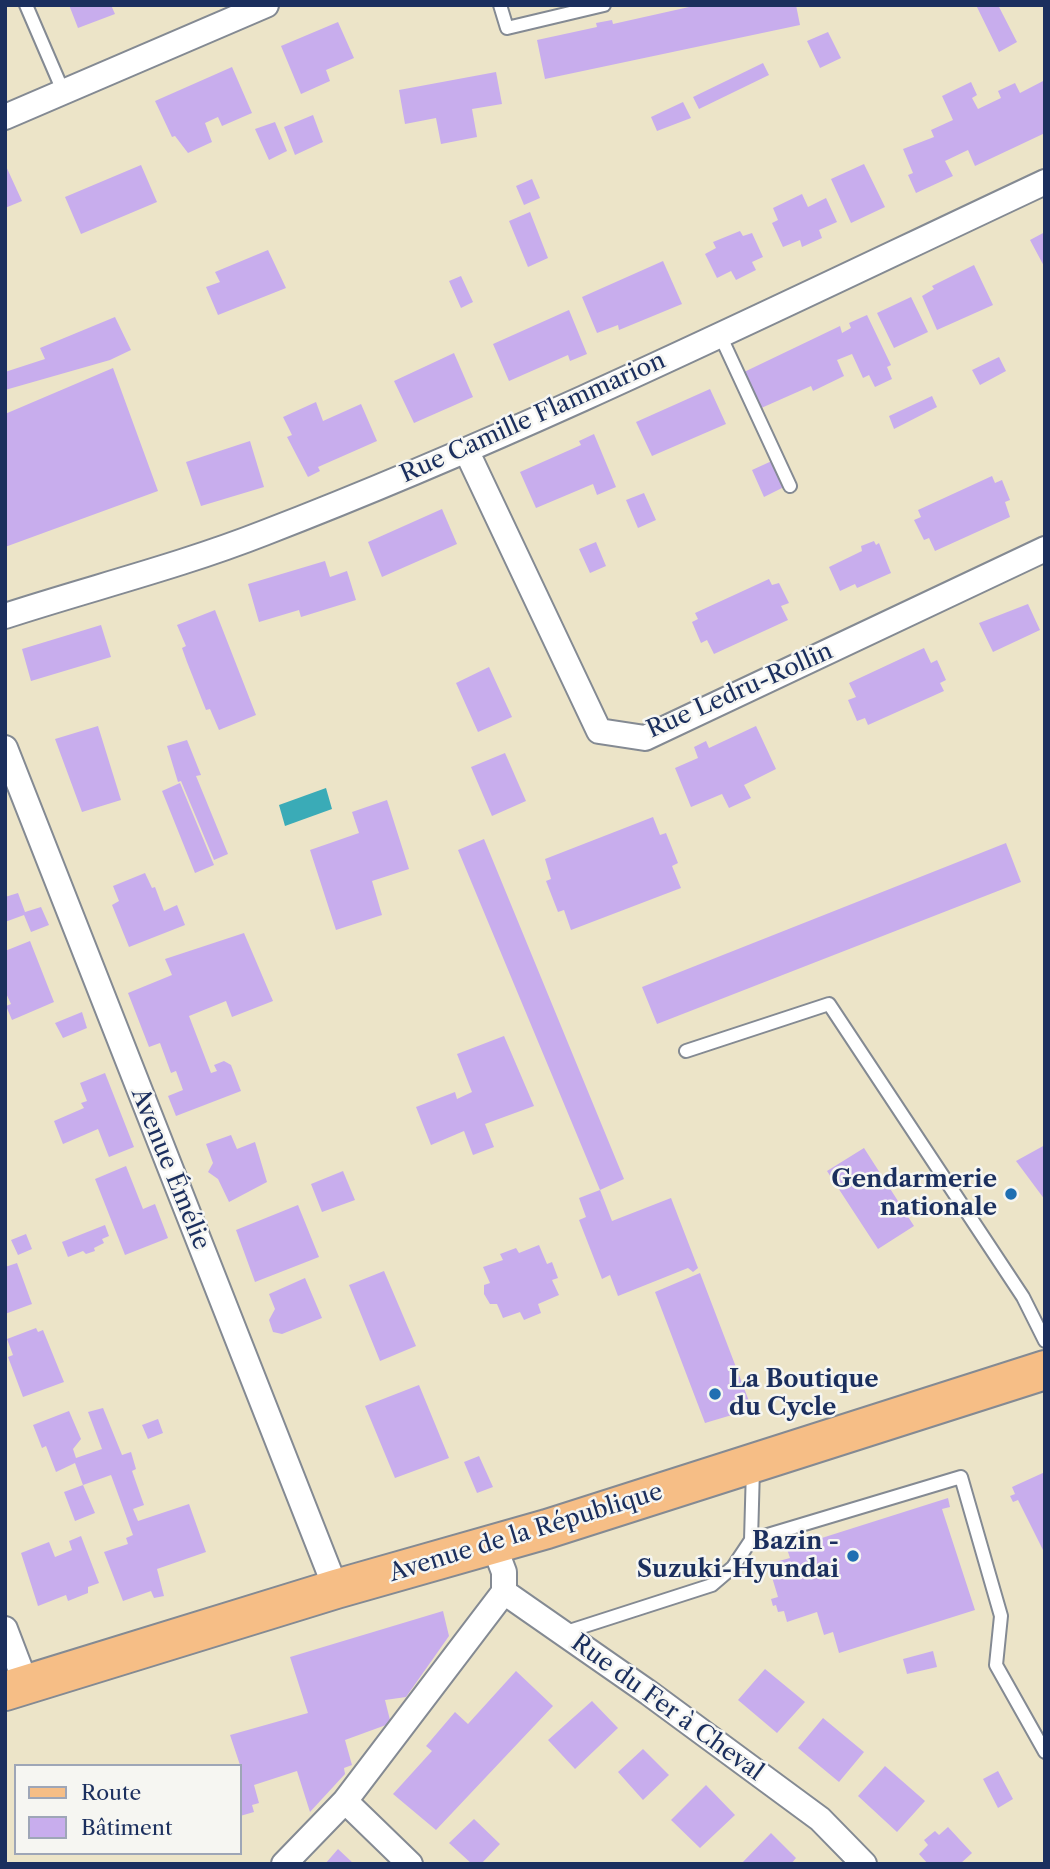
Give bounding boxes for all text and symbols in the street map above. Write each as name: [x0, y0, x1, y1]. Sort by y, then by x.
street label: Rue Camille Flammarion: [396, 346, 670, 490]
street label: Rue Ledru-Rollin: [643, 637, 837, 745]
street label: Avenue Émélie: [124, 1084, 216, 1254]
place label: Gendarmerie nationale: [831, 1166, 997, 1222]
marker: Gendarmerie nationale: [1003, 1186, 1019, 1202]
place label: La Boutique du Cycle: [729, 1366, 879, 1422]
marker: La Boutique du Cycle: [707, 1386, 723, 1402]
street label: Avenue de la République: [386, 1478, 666, 1588]
place label: Bazin - Suzuki-Hyundai: [637, 1528, 839, 1584]
marker: Bazin - Suzuki-Hyundai: [845, 1548, 861, 1564]
street label: Rue du Fer à Cheval: [565, 1629, 769, 1787]
legend: [14, 1764, 242, 1855]
text: Route: [81, 1780, 141, 1805]
text: Bâtiment: [81, 1815, 172, 1840]

